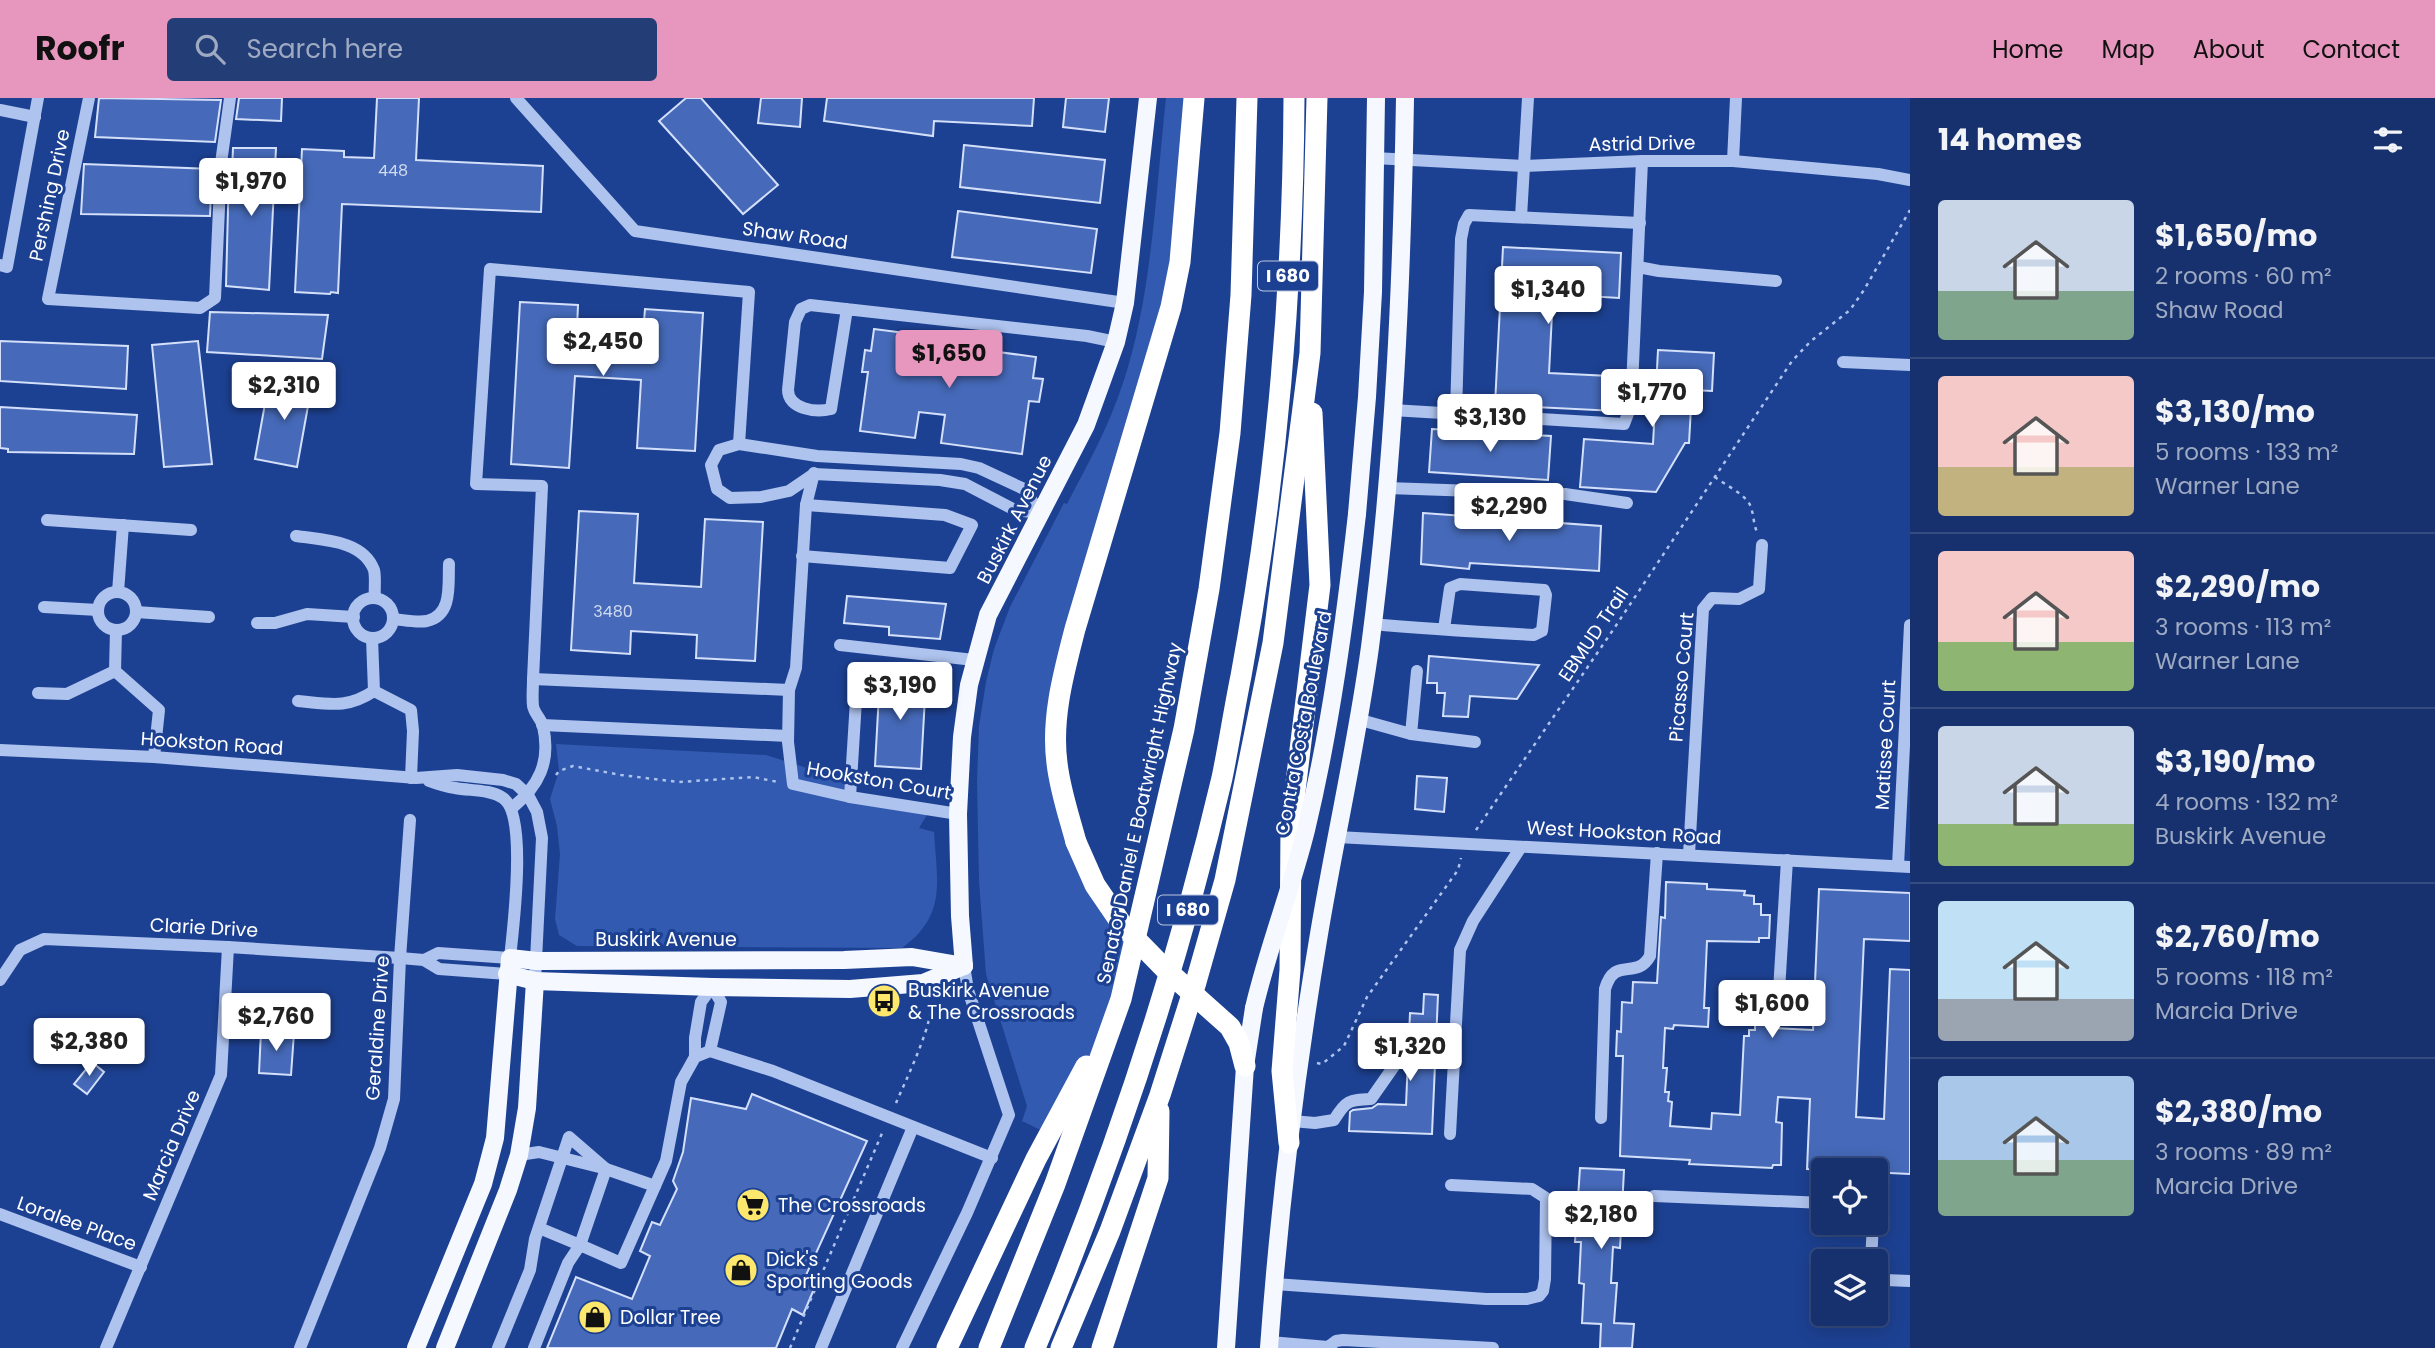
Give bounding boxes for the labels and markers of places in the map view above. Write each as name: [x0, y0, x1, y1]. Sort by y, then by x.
pin: $1,970: [194, 158, 308, 218]
pin: $1,340: [1491, 266, 1605, 326]
pin: $2,450: [546, 318, 660, 378]
pin: $1,650: [892, 330, 1006, 390]
pin: $2,310: [227, 362, 341, 422]
pin: $1,770: [1595, 370, 1709, 429]
pin: $3,130: [1433, 394, 1547, 454]
pin: $2,290: [1452, 484, 1566, 543]
pin: $3,190: [843, 662, 957, 722]
place label: Buskirk Avenue & The Crossroads: [908, 977, 1075, 1026]
pin: $1,600: [1715, 981, 1829, 1040]
bus stop icon: Buskirk Avenue & The Crossroads: [865, 982, 903, 1020]
pin: $2,760: [219, 993, 333, 1053]
pin: $2,380: [32, 1018, 146, 1078]
pin: $1,320: [1353, 1024, 1467, 1083]
supermarket icon: The Crossroads: [734, 1186, 772, 1224]
place label: The Crossroads: [778, 1192, 926, 1219]
pin: $2,180: [1544, 1192, 1658, 1251]
place label: Dick's Sporting Goods: [766, 1246, 913, 1295]
shop icon: Dick's Sporting Goods: [722, 1251, 760, 1289]
shop icon: Dollar Tree: [576, 1298, 614, 1336]
place label: Dollar Tree: [620, 1304, 721, 1331]

